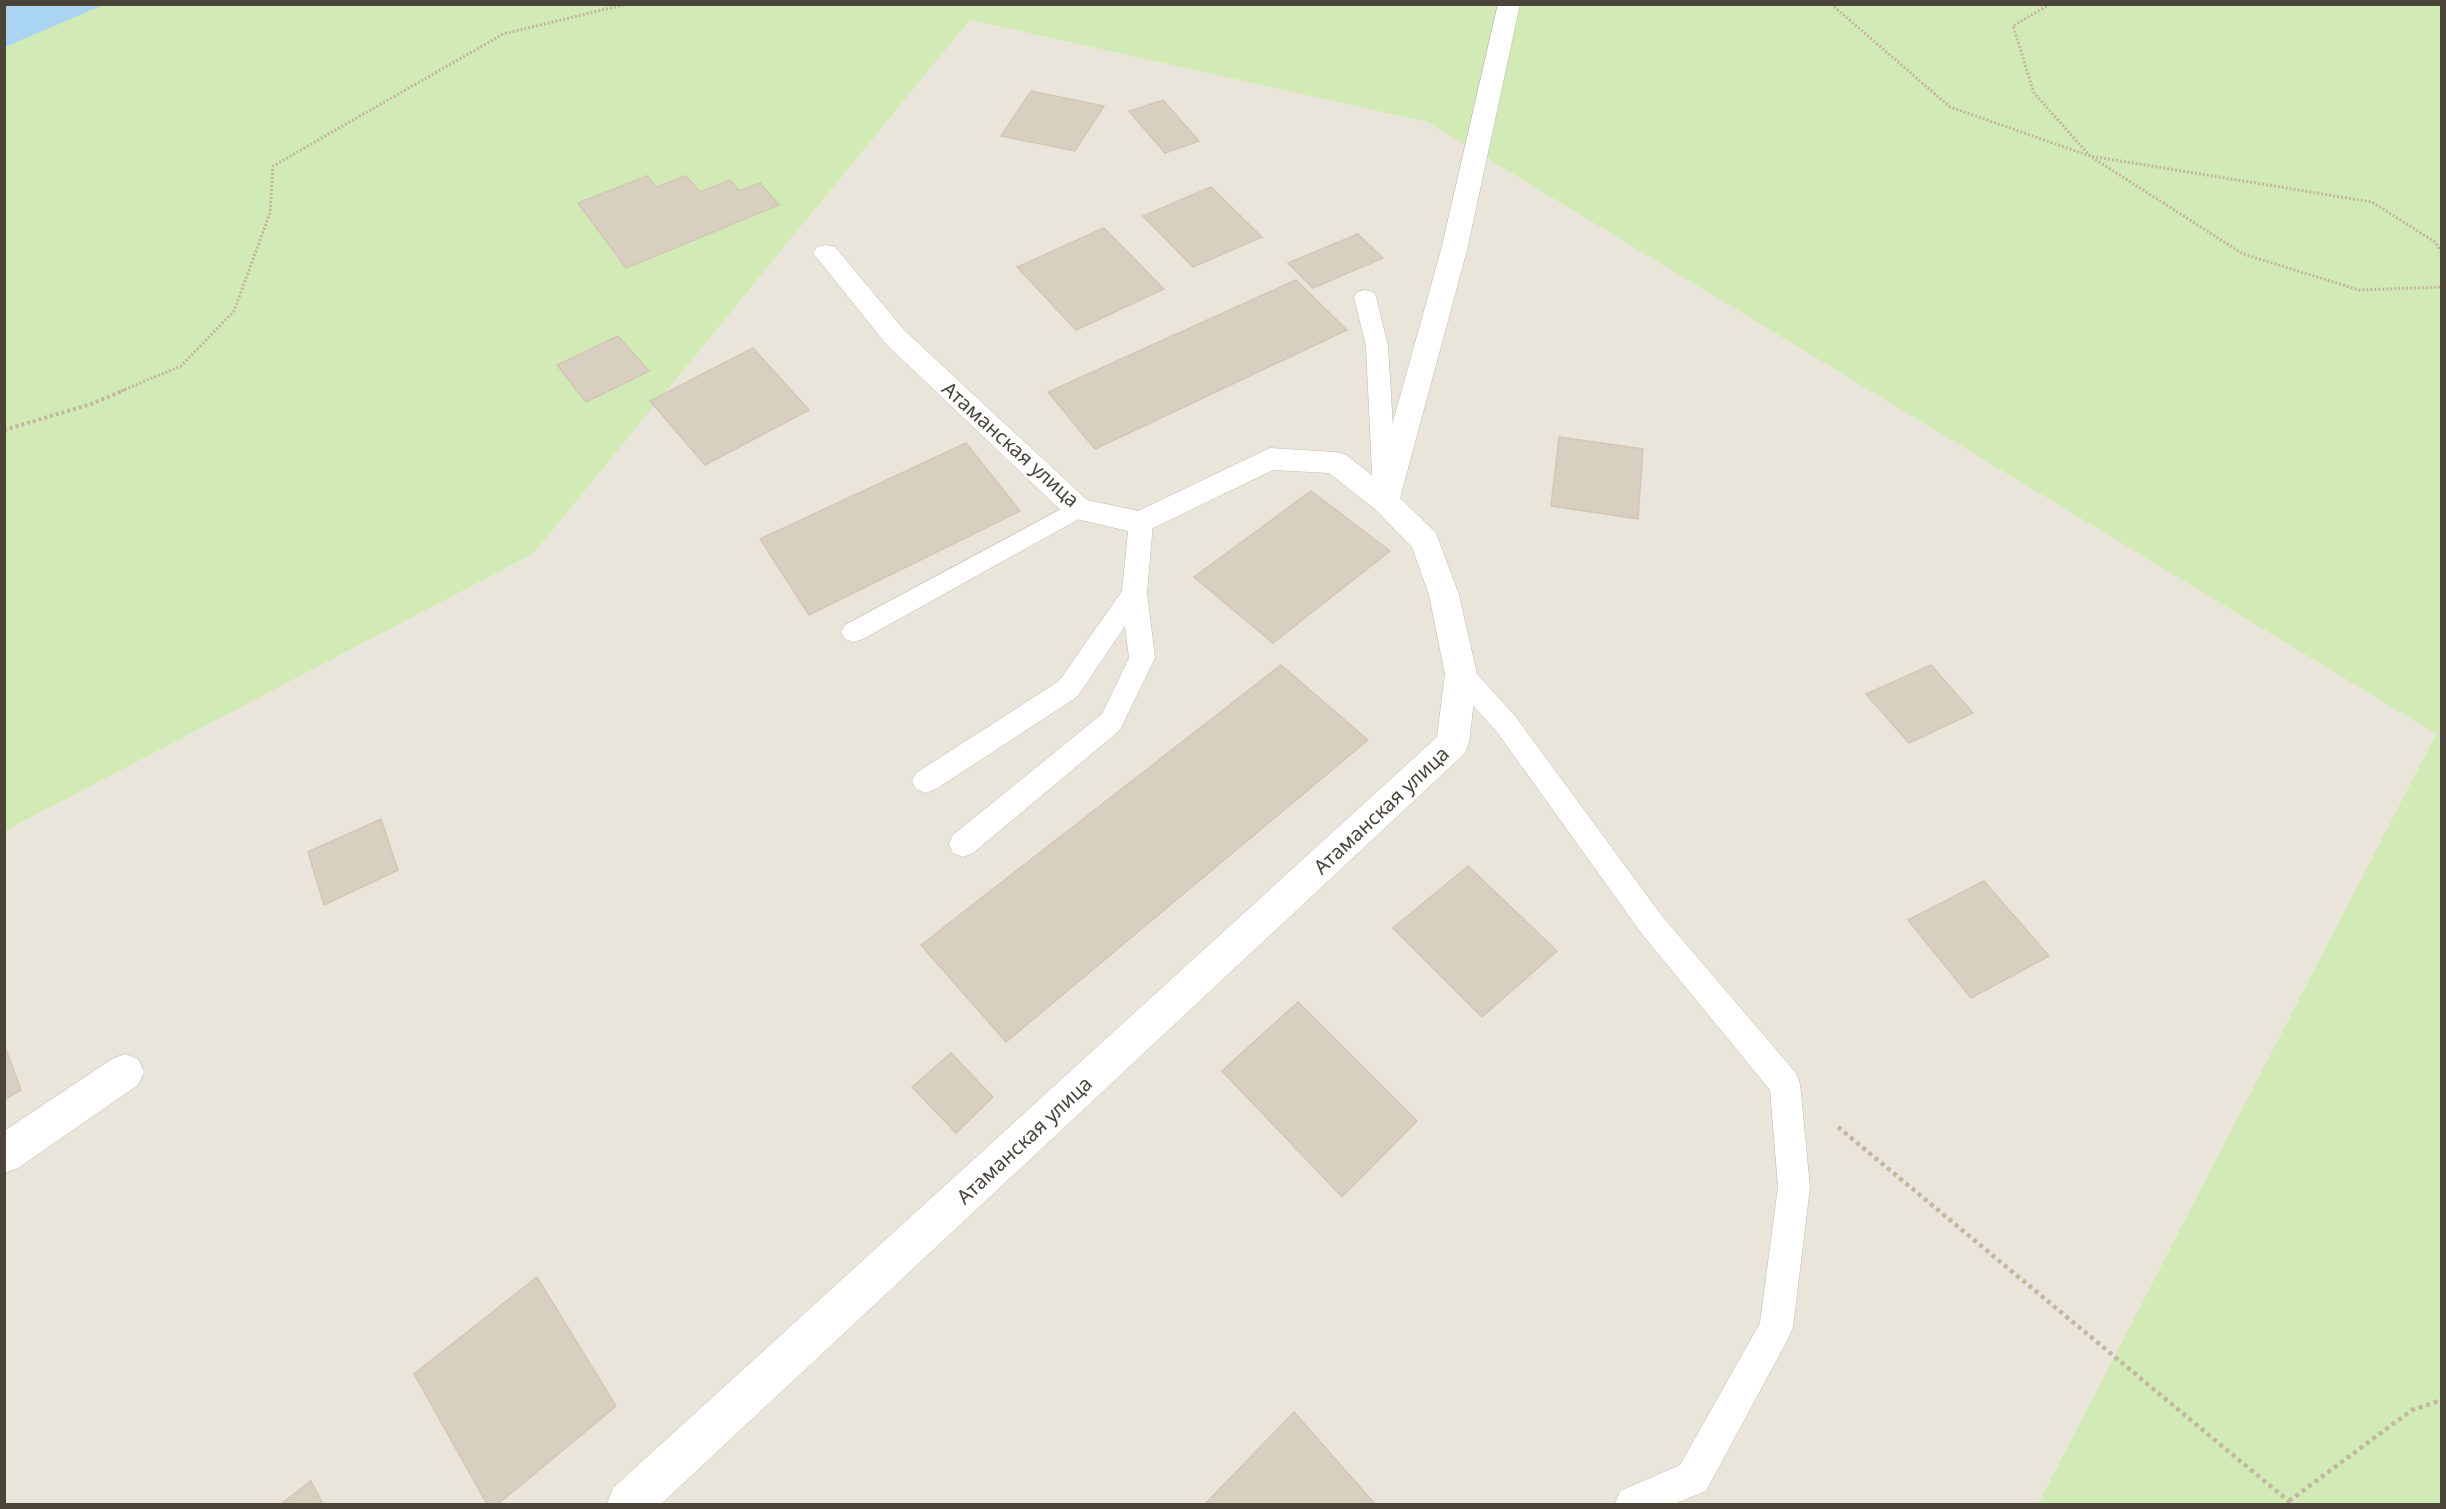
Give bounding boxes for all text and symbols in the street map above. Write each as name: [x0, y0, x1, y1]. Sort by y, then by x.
street label: Атаманская улица: [937, 375, 1085, 513]
street label: Атаманская улица: [1307, 740, 1455, 880]
street label: Атаманская улица: [950, 1070, 1098, 1210]

